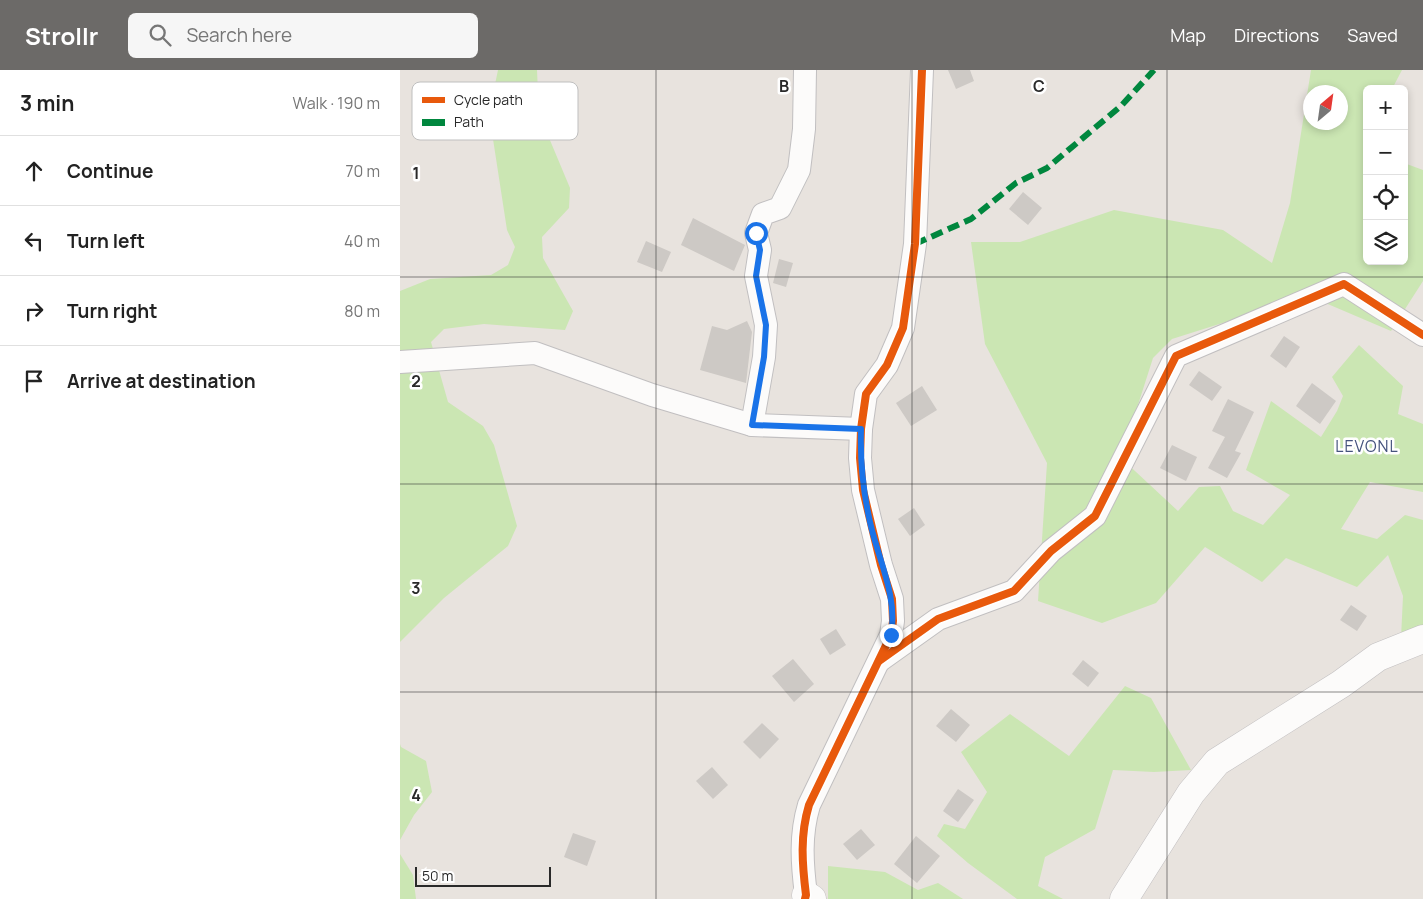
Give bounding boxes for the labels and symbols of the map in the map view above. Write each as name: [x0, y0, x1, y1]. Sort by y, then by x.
text: B: [779, 75, 789, 97]
text: C: [1033, 75, 1045, 97]
legend: [412, 82, 578, 140]
north arrow: [1303, 85, 1348, 130]
text: Cycle path: [454, 90, 523, 109]
text: Path: [454, 112, 484, 131]
text: 1: [412, 162, 420, 184]
route start: [745, 222, 768, 245]
text: 2: [411, 370, 421, 392]
district label: LEVONL: [1335, 435, 1399, 457]
text: 3: [411, 577, 421, 599]
route end: [880, 624, 903, 647]
text: 4: [411, 784, 421, 806]
scale bar: [415, 864, 551, 887]

